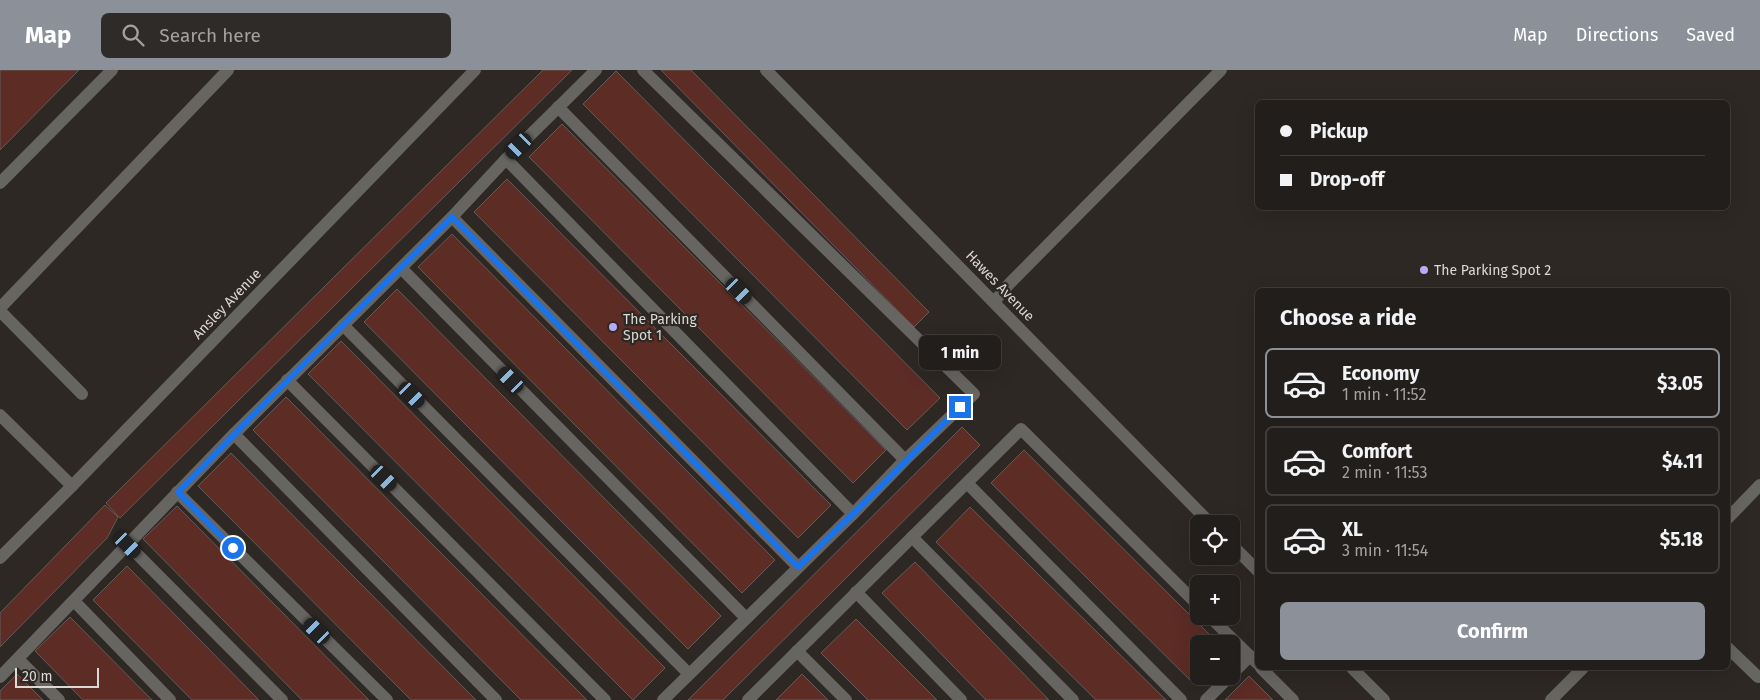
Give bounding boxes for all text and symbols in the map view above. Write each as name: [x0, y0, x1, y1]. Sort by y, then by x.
search box: [101, 13, 451, 58]
text: Map: [25, 21, 71, 49]
icon: search: [119, 21, 147, 49]
text: Search here: [159, 24, 261, 47]
text: Map: [1513, 24, 1548, 46]
text: Directions: [1576, 24, 1658, 46]
text: Saved: [1686, 24, 1735, 46]
text: Pickup: [1310, 120, 1368, 143]
car: [503, 130, 534, 162]
text: Drop-off: [1310, 168, 1384, 191]
street label: Hawes Avenue: [962, 247, 1038, 325]
place label: The Parking Spot 2: [1434, 262, 1551, 279]
marker: The Parking Spot 2: [1418, 264, 1430, 276]
street label: Ansley Avenue: [189, 265, 265, 343]
car: [723, 275, 754, 307]
text: Choose a ride: [1280, 304, 1416, 331]
place label: The Parking Spot 1: [623, 311, 697, 344]
marker: The Parking Spot 1: [607, 321, 619, 333]
callout: 1 min: [919, 334, 1001, 370]
text: 1 min: [941, 343, 979, 362]
icon: car: [1282, 361, 1327, 406]
text: Economy: [1342, 362, 1419, 385]
car: [495, 364, 526, 396]
text: $3.05: [1657, 372, 1703, 395]
car: [396, 379, 427, 411]
text: 1 min · 11:52: [1342, 385, 1426, 404]
route end: [949, 396, 971, 418]
icon: car: [1282, 439, 1327, 484]
text: Comfort: [1342, 440, 1412, 463]
text: $4.11: [1662, 450, 1703, 473]
car: [368, 462, 399, 494]
text: 2 min · 11:53: [1342, 463, 1428, 482]
map controls: [1190, 515, 1240, 685]
button: locate: [1190, 515, 1240, 565]
icon: car: [1282, 517, 1327, 562]
text: XL: [1342, 518, 1363, 541]
text: $5.18: [1660, 528, 1703, 551]
car: [112, 529, 143, 561]
route start: [222, 537, 244, 559]
text: 3 min · 11:54: [1342, 541, 1428, 560]
button: +: [1190, 575, 1240, 625]
button: Confirm: [1280, 602, 1705, 660]
car: [300, 615, 333, 647]
button: −: [1190, 635, 1240, 685]
scale bar: [15, 665, 99, 688]
text: 20 m: [22, 668, 52, 685]

